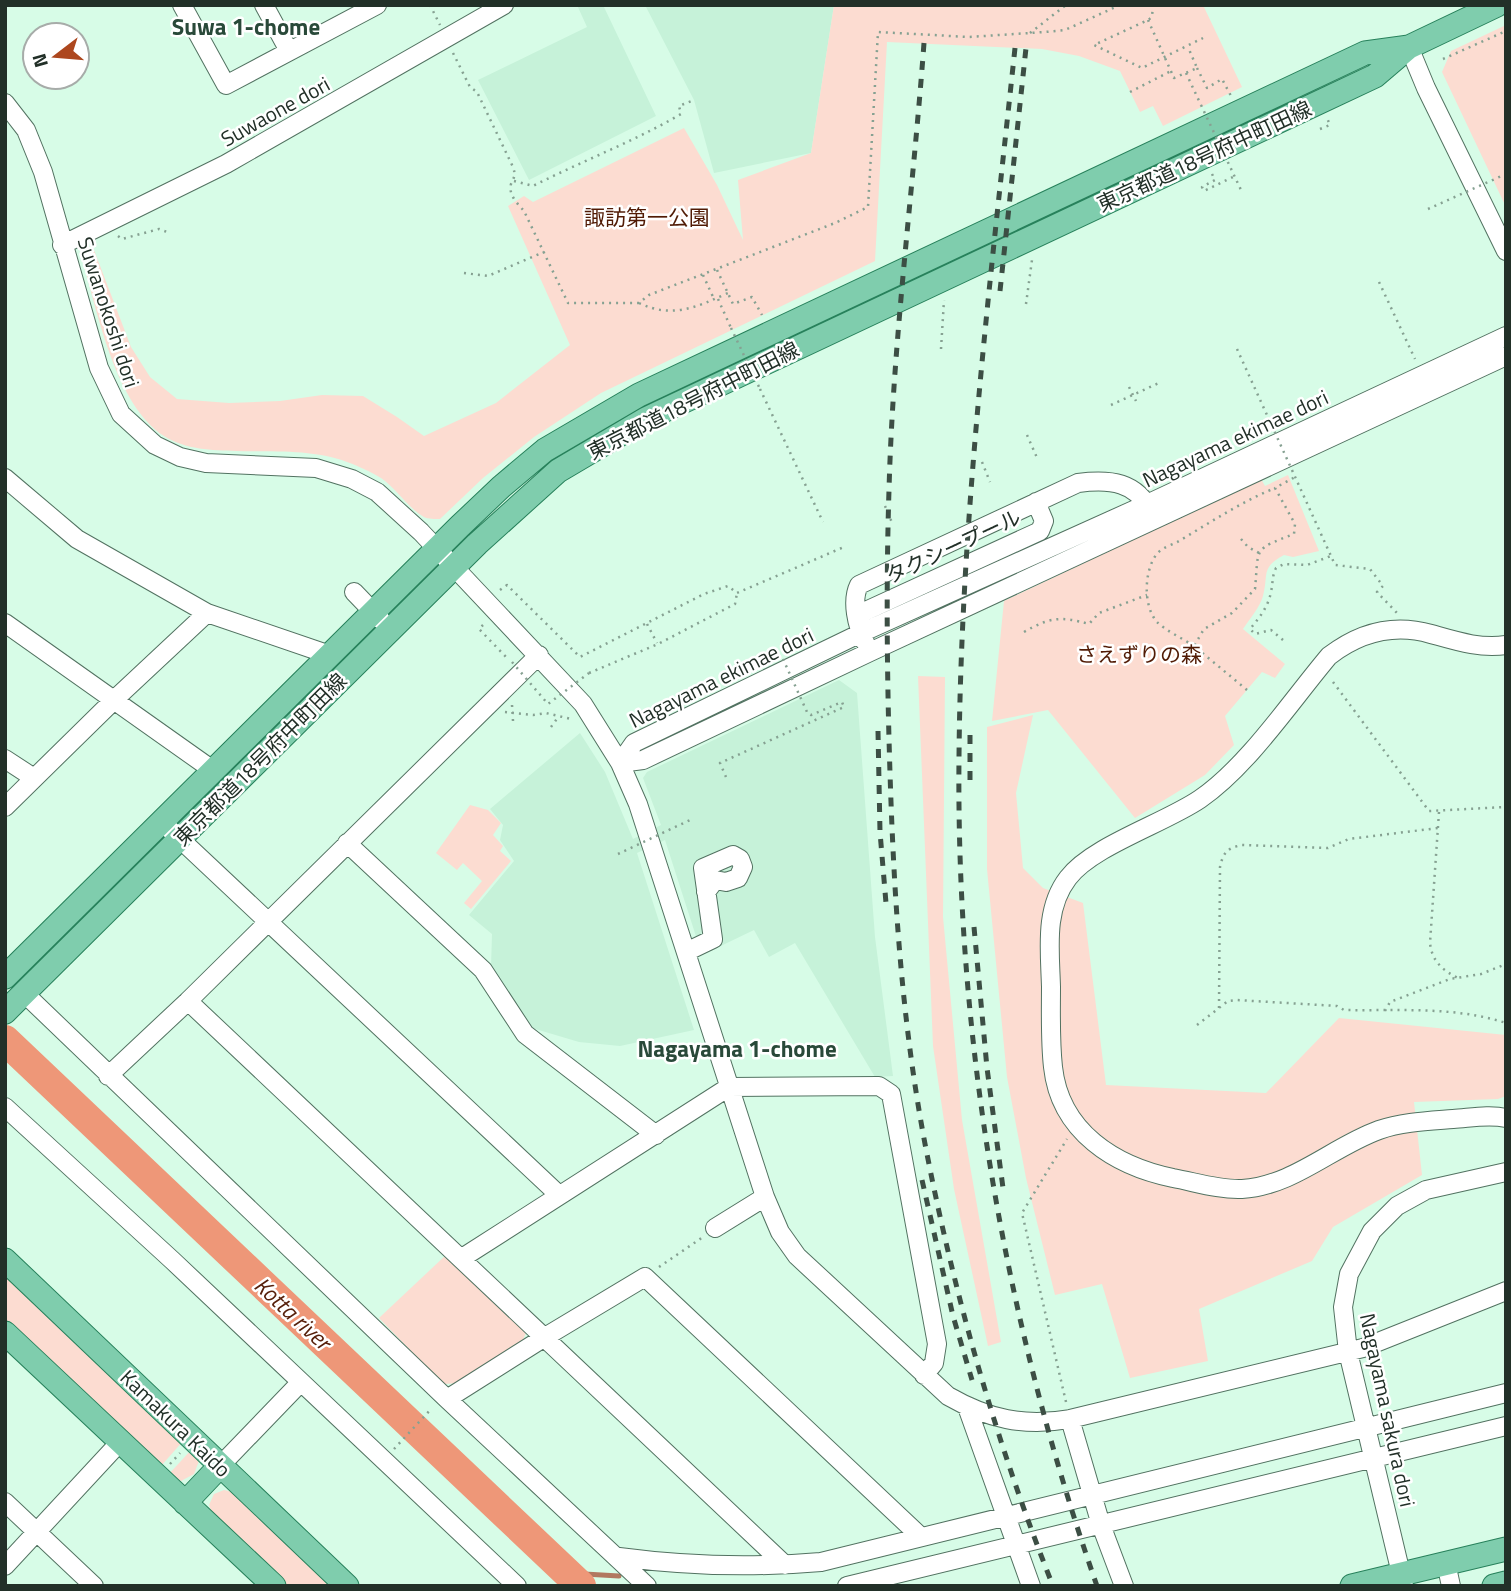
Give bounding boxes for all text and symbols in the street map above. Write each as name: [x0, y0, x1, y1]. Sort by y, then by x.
district label: Suwa 1-chome: [172, 9, 320, 44]
north arrow: [21, 21, 91, 91]
text: N: [23, 50, 55, 71]
street label: Suwaone dori: [214, 68, 336, 154]
street label: 東京都道18号府中町田線: [1091, 92, 1317, 220]
park label: 諏訪第一公園: [584, 201, 710, 233]
street label: Suwanokoshi dori: [70, 233, 148, 391]
street label: 東京都道18号府中町田線: [582, 333, 804, 467]
street label: Nagayama ekimae dori: [1137, 381, 1333, 495]
street label: タクシープール: [880, 501, 1026, 591]
street label: Nagayama ekimae dori: [623, 618, 819, 736]
park label: さえずりの森: [1076, 638, 1202, 670]
street label: 東京都道18号府中町田線: [166, 665, 354, 853]
district label: Nagayama 1-chome: [637, 1031, 837, 1066]
water label: Kotta river: [247, 1268, 341, 1360]
street label: Nagayama sakura dori: [1352, 1310, 1424, 1510]
street label: Kamakura Kaido: [113, 1362, 239, 1484]

